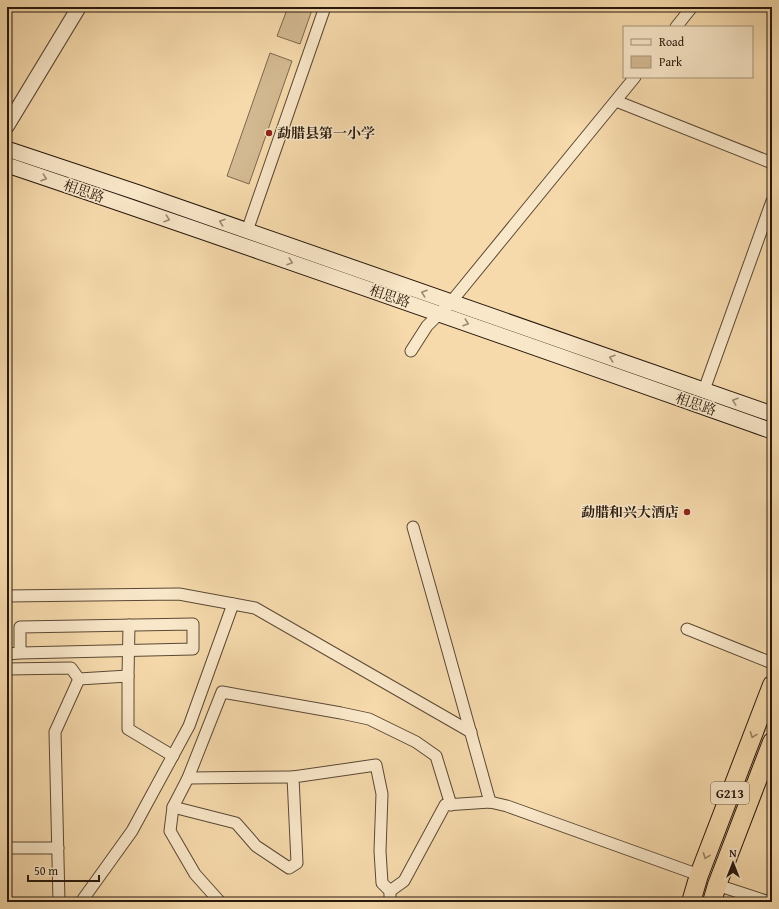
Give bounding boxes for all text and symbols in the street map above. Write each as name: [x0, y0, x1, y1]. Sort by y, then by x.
legend: [623, 26, 753, 78]
text: Road: [659, 33, 685, 50]
text: Park: [659, 53, 683, 70]
place label: 勐腊县第一小学: [277, 123, 375, 143]
marker: 勐腊县第一小学: [264, 128, 274, 138]
one-way arrow: [40, 173, 47, 181]
street label: 相思路: [61, 175, 107, 207]
one-way arrow: [164, 215, 171, 223]
one-way arrow: [218, 218, 225, 226]
one-way arrow: [286, 257, 293, 265]
street label: 相思路: [367, 280, 413, 312]
one-way arrow: [420, 289, 427, 297]
one-way arrow: [462, 318, 469, 326]
one-way arrow: [609, 355, 616, 363]
street label: 相思路: [673, 388, 719, 420]
one-way arrow: [732, 397, 739, 406]
place label: 勐腊和兴大酒店: [581, 502, 679, 522]
marker: 勐腊和兴大酒店: [682, 507, 692, 517]
one-way arrow: [749, 731, 757, 738]
road number: G213: [711, 782, 749, 804]
north arrow: [713, 843, 753, 883]
text: N: [729, 845, 737, 861]
one-way arrow: [703, 852, 711, 859]
scale bar: [28, 857, 99, 883]
text: 50 m: [34, 862, 58, 879]

